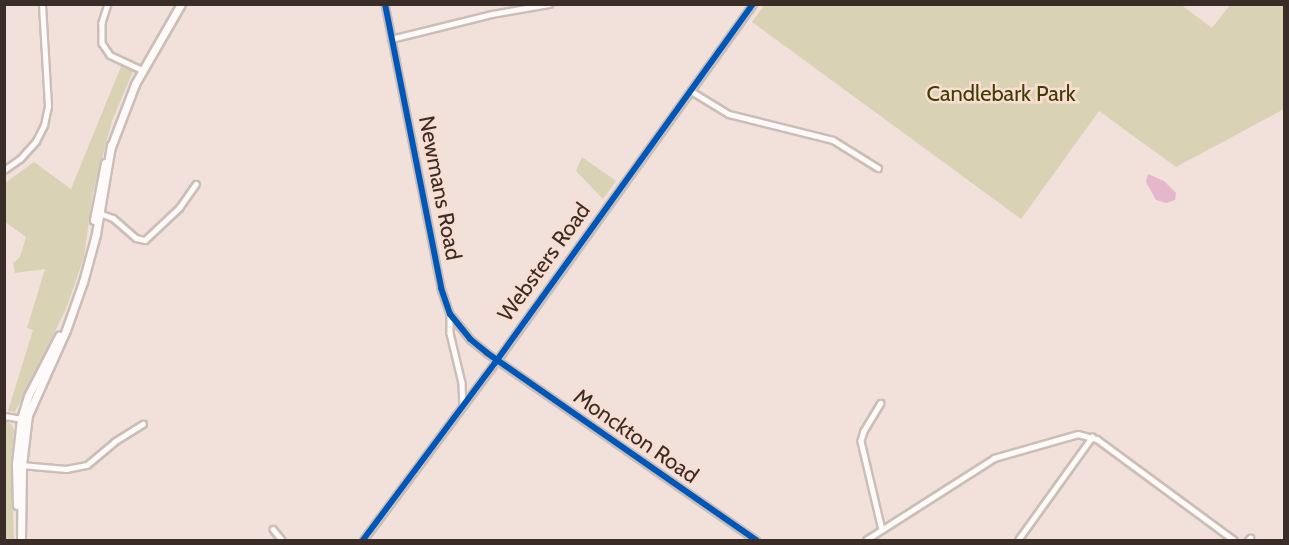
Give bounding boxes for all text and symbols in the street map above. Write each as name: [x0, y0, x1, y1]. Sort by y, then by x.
park label: Candlebark Park: [926, 81, 1076, 107]
street label: Newmans Road: [413, 114, 467, 262]
street label: Websters Road: [492, 198, 596, 326]
street label: Monckton Road: [569, 383, 703, 489]

